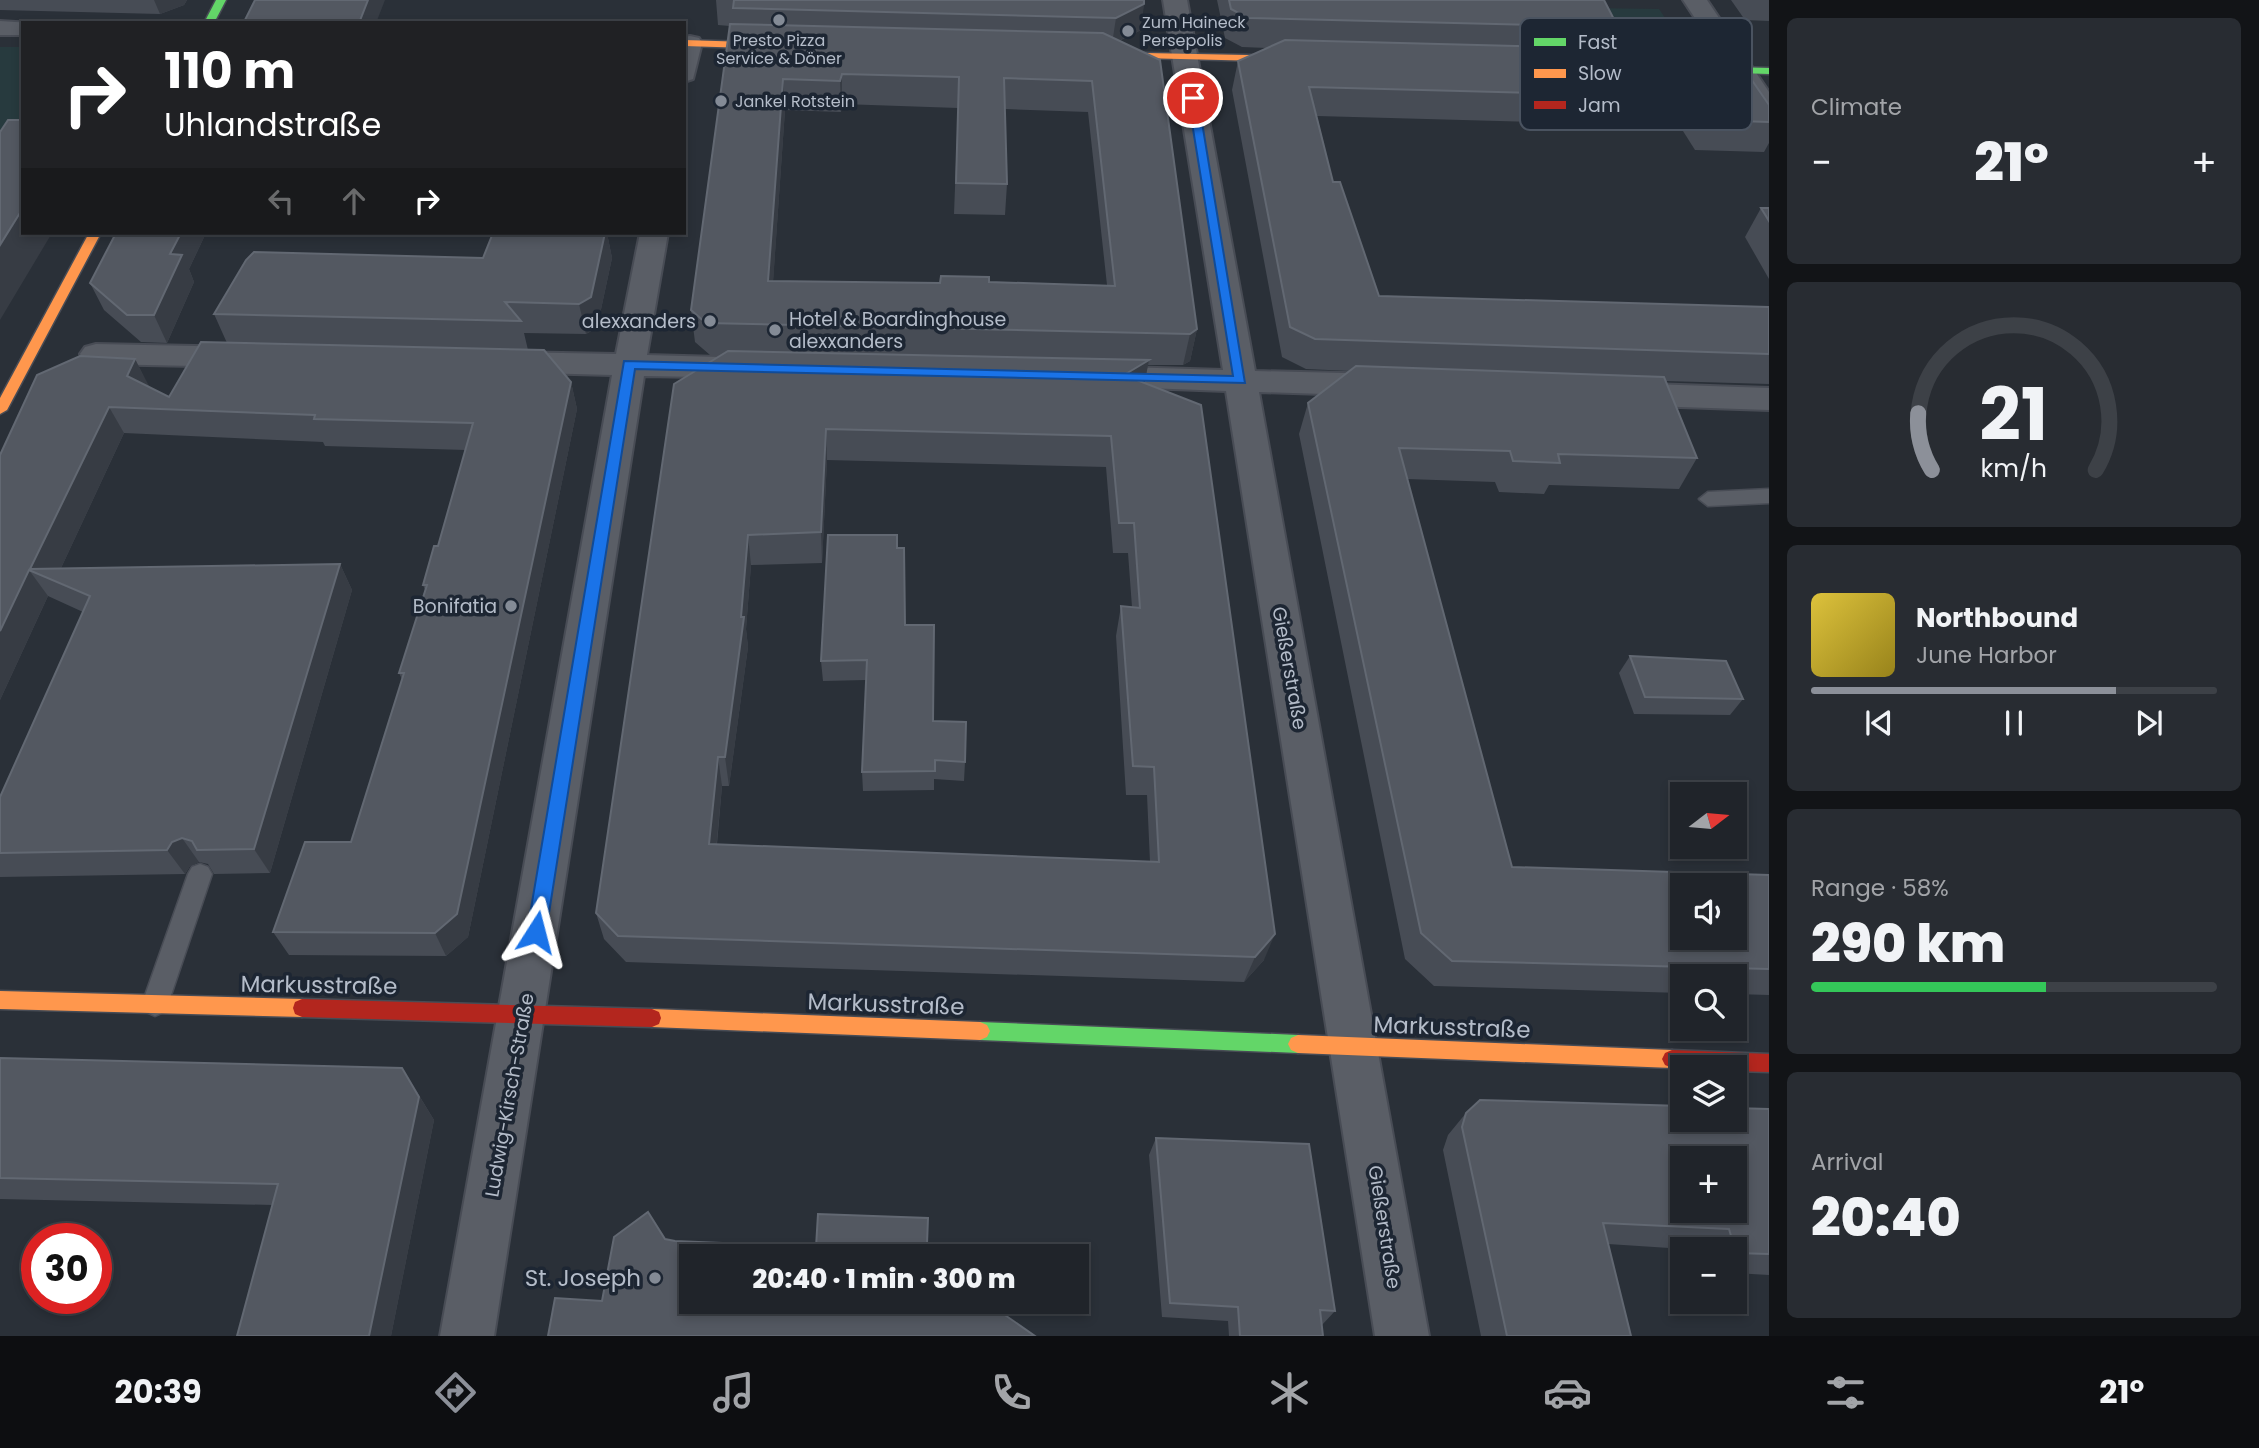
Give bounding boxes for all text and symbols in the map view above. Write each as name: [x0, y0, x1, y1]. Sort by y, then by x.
place label: Zum Haineck Persepolis: [1142, 11, 1246, 52]
marker: Presto Pizza Service & Döner: [771, 12, 787, 28]
legend: [1520, 18, 1752, 130]
marker: Zum Haineck Persepolis: [1120, 23, 1136, 39]
place label: Presto Pizza Service & Döner: [716, 29, 842, 70]
text: Fast: [1578, 29, 1617, 56]
text: 110 m: [164, 37, 295, 105]
icon: right: [49, 49, 140, 140]
text: Slow: [1578, 60, 1622, 87]
pin: [1163, 68, 1223, 128]
icon: arrive: [1174, 79, 1212, 117]
place label: Jankel Rotstein: [735, 90, 855, 113]
text: Climate: [1811, 91, 1902, 123]
text: Jam: [1578, 92, 1620, 119]
marker: Jankel Rotstein: [713, 93, 729, 109]
text: Uhlandstraße: [164, 102, 381, 147]
text: 21°: [1974, 126, 2049, 199]
text: −: [1811, 136, 1832, 189]
text: +: [2191, 136, 2217, 189]
icon: left: [262, 182, 300, 220]
icon: ahead: [335, 182, 373, 220]
icon: right: [408, 182, 446, 220]
place label: Hotel & Boardinghouse alexxanders: [789, 306, 1006, 355]
place label: alexxanders: [582, 308, 696, 335]
marker: alexxanders: [702, 313, 718, 329]
marker: Hotel & Boardinghouse alexxanders: [767, 322, 783, 338]
text: 21: [1980, 365, 2048, 466]
text: km/h: [1981, 451, 2047, 486]
place label: Bonifatia: [413, 593, 497, 620]
marker: Bonifatia: [503, 598, 519, 614]
text: Northbound: [1916, 600, 2078, 636]
street label: Gießerstraße: [1265, 604, 1314, 732]
text: June Harbor: [1916, 639, 2057, 671]
icon: previous: [1860, 704, 1898, 742]
icon: pause: [1995, 704, 2033, 742]
icon: next: [2130, 704, 2168, 742]
north arrow: [1670, 782, 1746, 859]
map controls: [1670, 782, 1747, 1314]
text: Range · 58%: [1811, 872, 1949, 904]
button: sound: [1670, 873, 1747, 950]
position arrow: [499, 895, 573, 969]
text: 290 km: [1811, 907, 2005, 980]
button: search: [1670, 964, 1747, 1041]
street label: Markusstraße: [240, 968, 398, 1002]
street label: Markusstraße: [807, 985, 965, 1023]
street label: Ludwig-Kirsch-Straße: [478, 991, 541, 1199]
street label: Markusstraße: [1373, 1008, 1531, 1046]
button: layers: [1670, 1055, 1747, 1132]
button: +: [1670, 1146, 1747, 1223]
text: Arrival: [1811, 1146, 1883, 1178]
street label: Gießerstraße: [1361, 1163, 1408, 1291]
text: 20:40: [1811, 1181, 1961, 1254]
speed limit sign: 30: [21, 1223, 112, 1314]
button: −: [1670, 1237, 1747, 1314]
text: 20:40 · 1 min · 300 m: [753, 1261, 1015, 1297]
place label: St. Joseph: [525, 1262, 641, 1294]
marker: St. Joseph: [647, 1270, 663, 1286]
icon: directions: [431, 1368, 480, 1417]
icon: music: [709, 1368, 758, 1417]
icon: phone: [987, 1368, 1036, 1417]
icon: climate: [1265, 1368, 1314, 1417]
icon: car: [1543, 1368, 1592, 1417]
icon: filters: [1821, 1368, 1870, 1417]
text: 20:39: [115, 1369, 202, 1414]
text: 21°: [2099, 1369, 2144, 1414]

